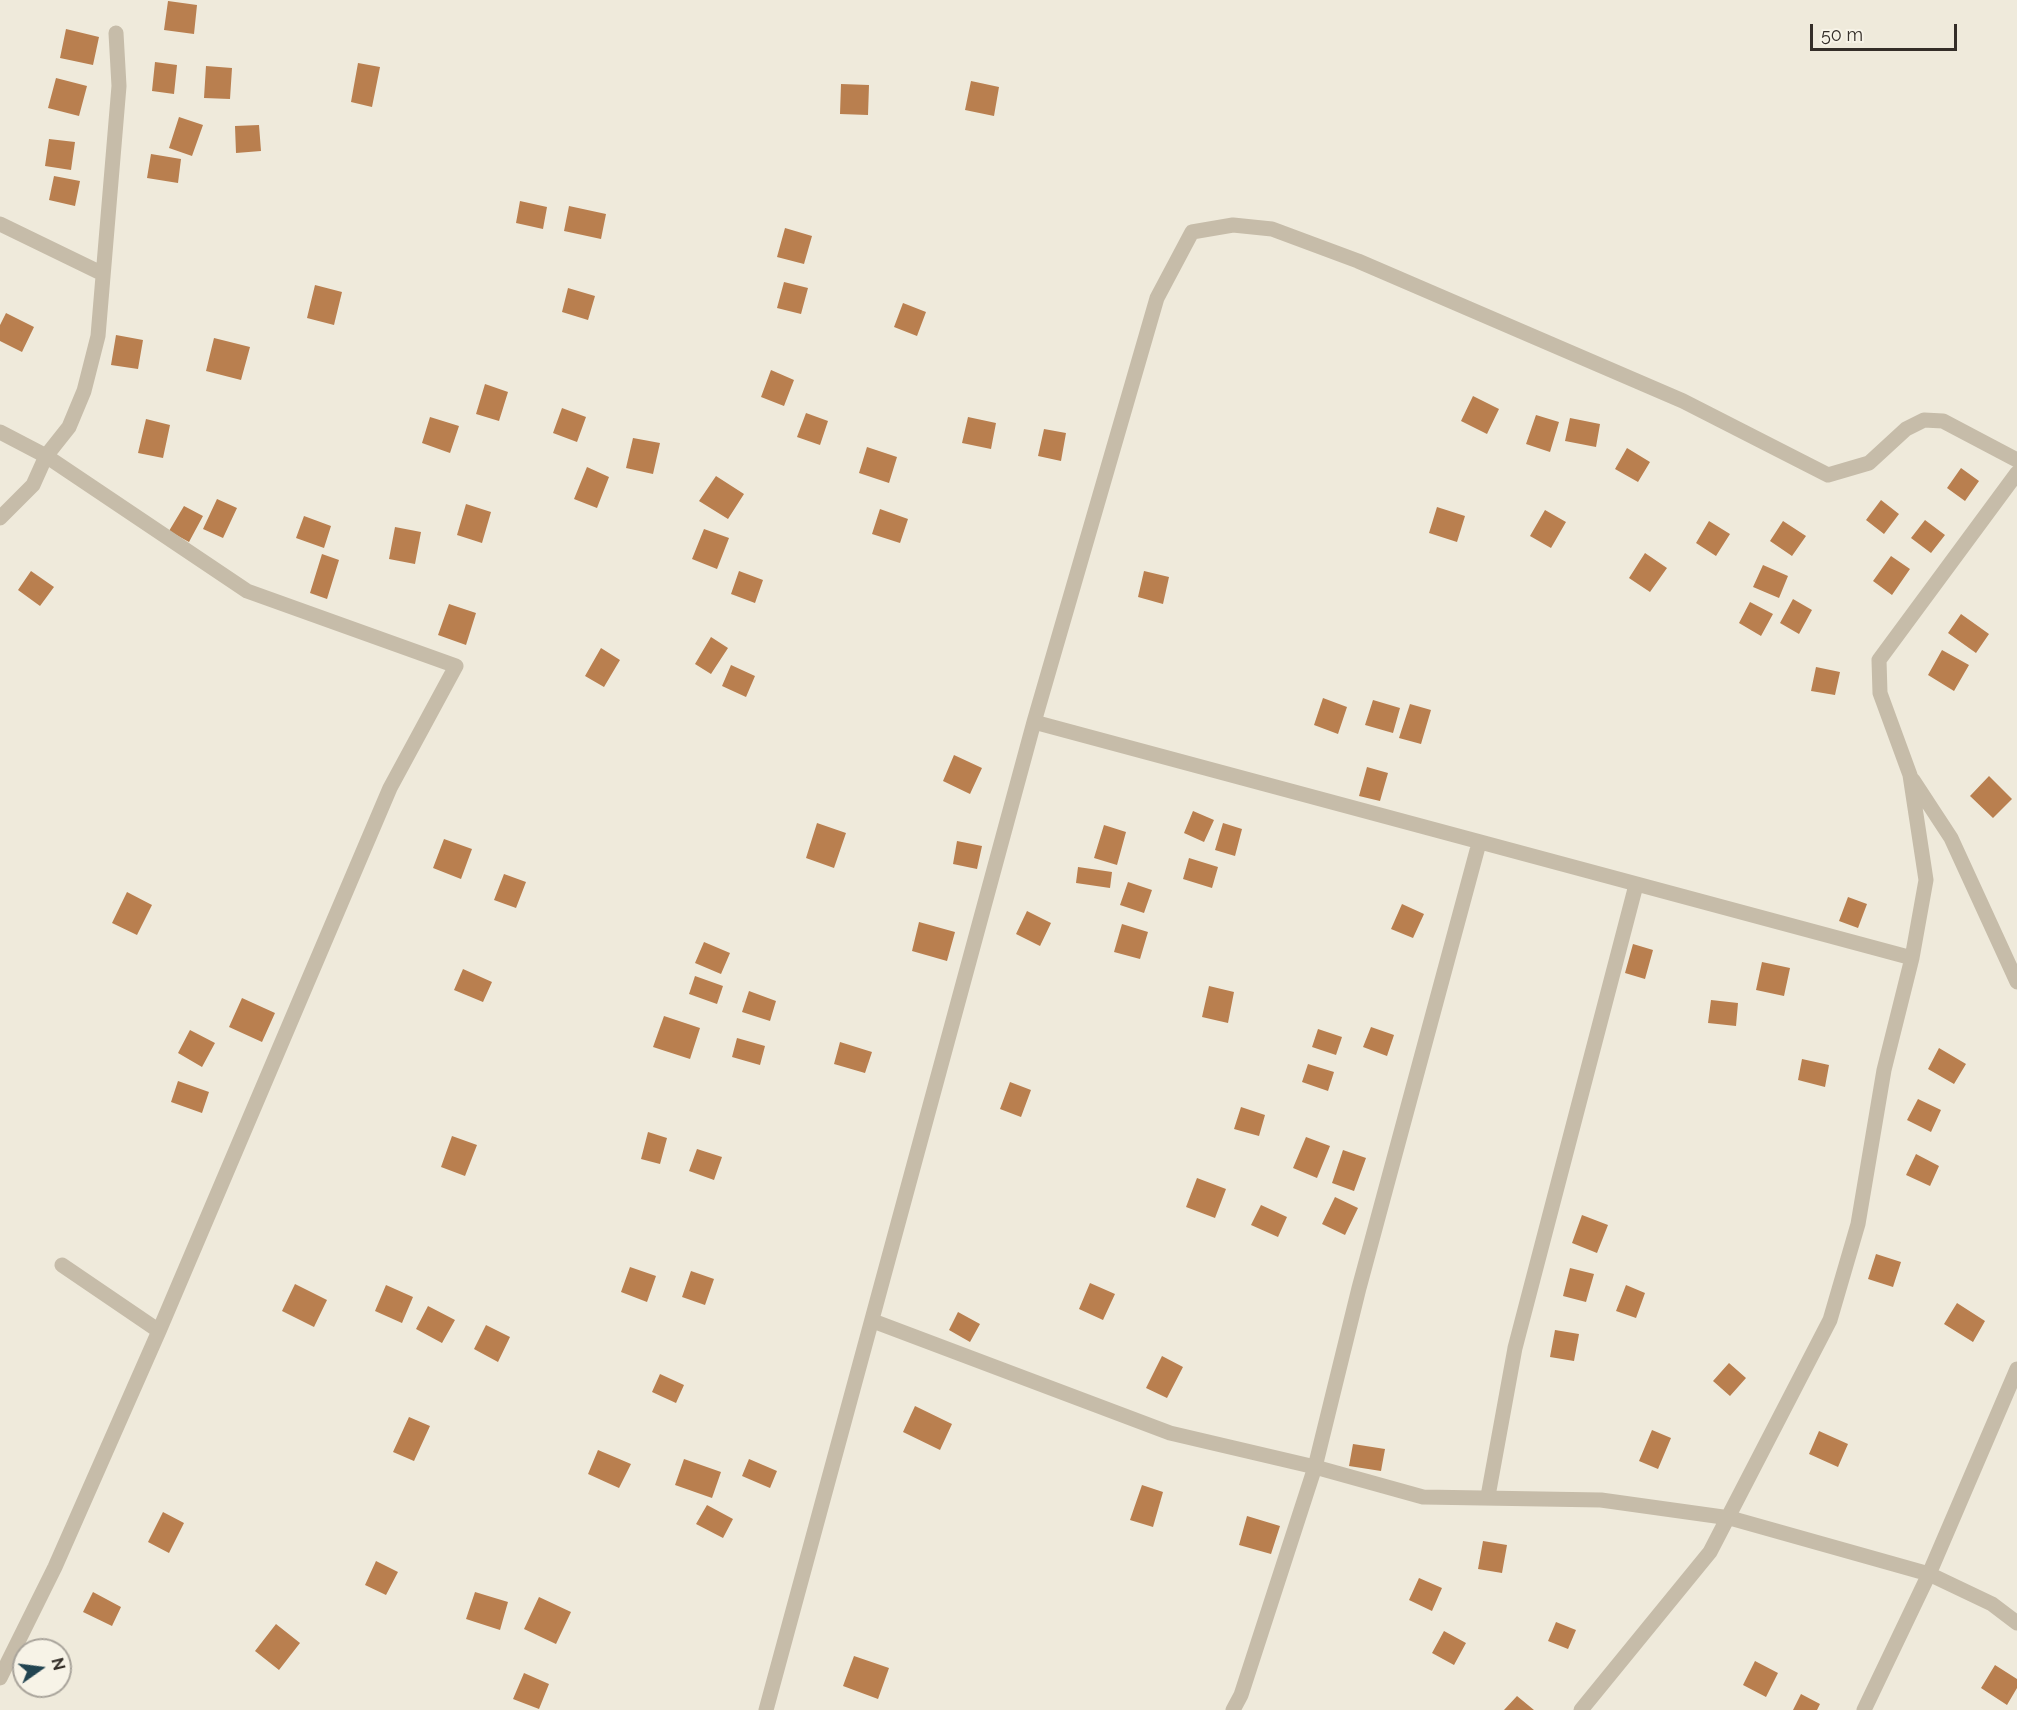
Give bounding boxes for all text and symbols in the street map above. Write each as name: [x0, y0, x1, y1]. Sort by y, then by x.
scale bar: [1813, 12, 1960, 50]
text: 50 m: [1821, 24, 1863, 45]
north arrow: [12, 1638, 72, 1698]
text: N: [47, 1656, 69, 1672]

